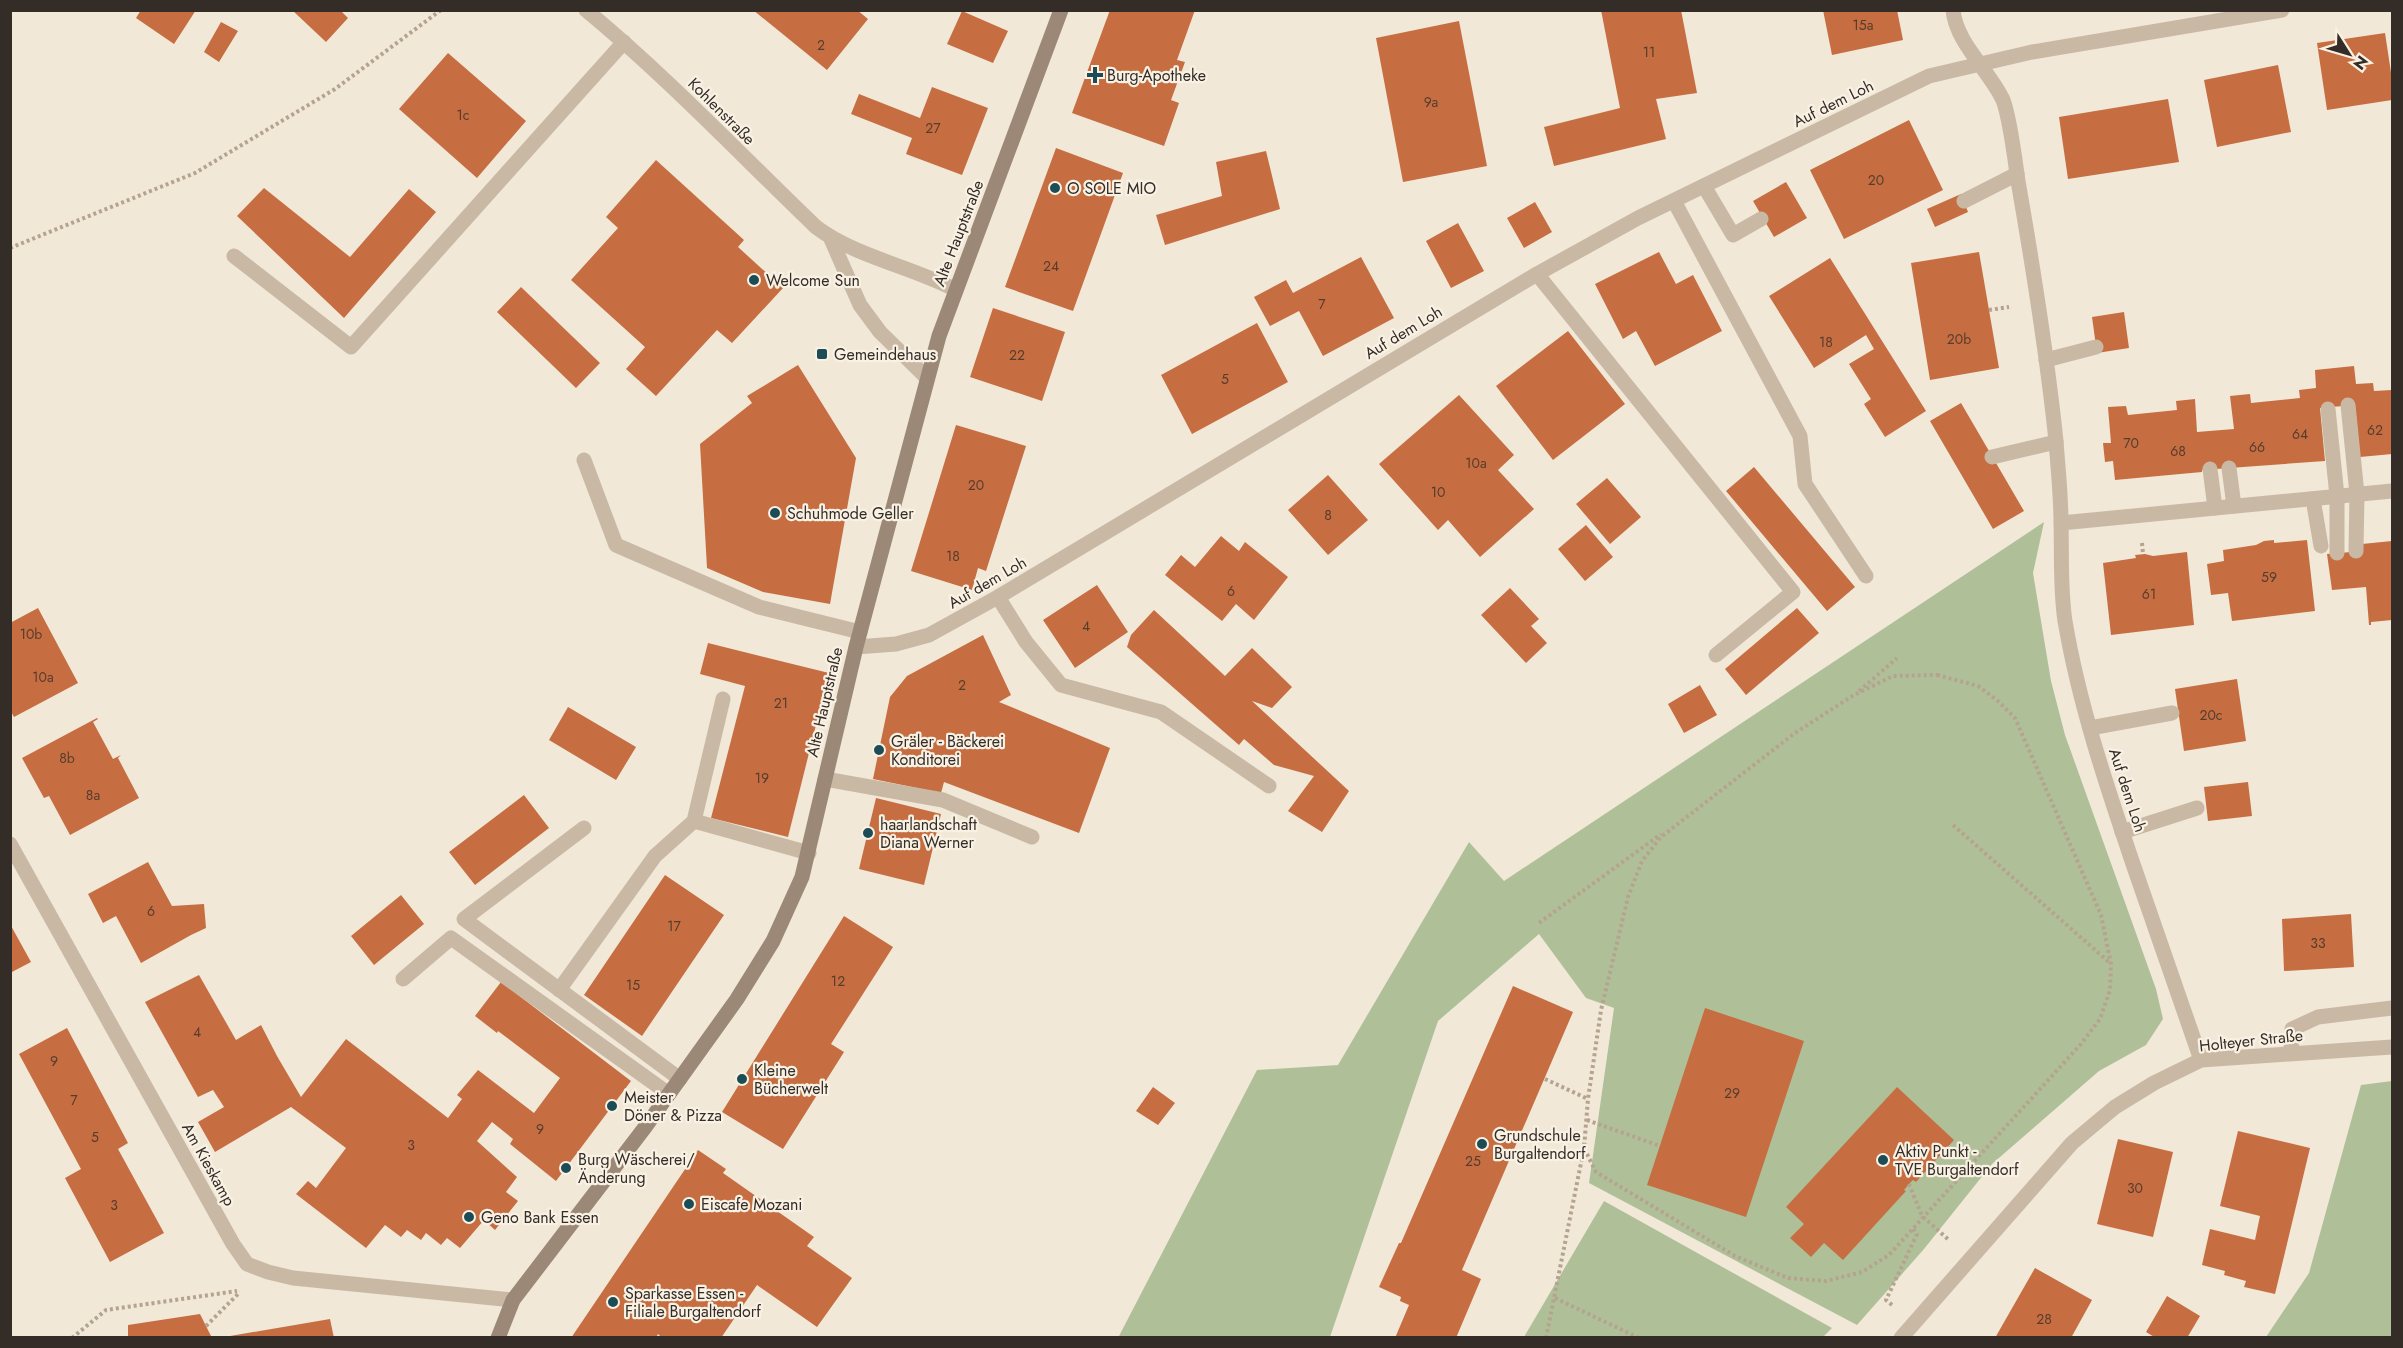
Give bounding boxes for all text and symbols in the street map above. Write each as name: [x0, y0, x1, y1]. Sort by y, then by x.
house number: 15a: [1853, 15, 1873, 35]
north arrow: [2319, 24, 2379, 84]
house number: 2: [817, 35, 825, 55]
house number: 11: [1643, 42, 1655, 62]
text: N: [2348, 51, 2374, 75]
place label: Burg-Apotheke: [1107, 64, 1206, 87]
marker: Burg-Apotheke: [1088, 68, 1102, 82]
street label: Kohlenstraße: [683, 73, 760, 150]
street label: Auf dem Loh: [1789, 74, 1877, 133]
house number: 9a: [1424, 92, 1438, 112]
house number: 1c: [457, 105, 470, 125]
house number: 27: [925, 118, 941, 138]
house number: 20: [1868, 170, 1884, 190]
street label: Alte Hauptstraße: [928, 177, 989, 290]
place label: O SOLE MIO: [1067, 177, 1156, 200]
marker: O SOLE MIO: [1048, 181, 1062, 195]
house number: 24: [1043, 256, 1059, 276]
place label: Welcome Sun: [766, 269, 860, 292]
marker: Welcome Sun: [747, 273, 761, 287]
house number: 7: [1318, 294, 1326, 314]
street label: Auf dem Loh: [1360, 300, 1446, 365]
house number: 20b: [1947, 329, 1971, 349]
house number: 18: [1819, 332, 1833, 352]
place label: Gemeindehaus: [834, 343, 936, 366]
house number: 22: [1009, 345, 1025, 365]
marker: Gemeindehaus: [815, 347, 829, 361]
house number: 5: [1221, 369, 1229, 389]
house number: 62: [2367, 420, 2383, 440]
house number: 64: [2292, 424, 2308, 444]
house number: 70: [2123, 433, 2139, 453]
house number: 66: [2249, 437, 2265, 457]
house number: 68: [2170, 441, 2186, 461]
house number: 10a: [1465, 453, 1487, 473]
house number: 20: [968, 475, 984, 495]
house number: 10: [1431, 482, 1445, 502]
place label: Schuhmode Geller: [787, 502, 914, 525]
house number: 8: [1324, 505, 1332, 525]
marker: Schuhmode Geller: [768, 506, 782, 520]
house number: 18: [946, 546, 960, 566]
street label: Auf dem Loh: [944, 551, 1031, 614]
house number: 59: [2261, 567, 2277, 587]
house number: 6: [1227, 581, 1235, 601]
house number: 61: [2142, 584, 2156, 604]
house number: 4: [1082, 616, 1090, 636]
house number: 10b: [20, 624, 42, 644]
street label: Alte Hauptstraße: [801, 645, 848, 759]
house number: 10a: [32, 667, 54, 687]
house number: 2: [958, 675, 966, 695]
house number: 21: [774, 693, 788, 713]
house number: 20c: [2199, 705, 2223, 725]
place label: Gräler - Bäckerei Konditorei: [891, 730, 1004, 771]
marker: Gräler - Bäckerei Konditorei: [872, 743, 886, 757]
street label: Auf dem Loh: [2103, 745, 2152, 835]
house number: 8b: [59, 748, 75, 768]
house number: 19: [755, 768, 769, 788]
house number: 8a: [86, 785, 100, 805]
place label: haarlandschaft Diana Werner: [880, 813, 977, 854]
marker: haarlandschaft Diana Werner: [861, 826, 875, 840]
house number: 6: [147, 901, 155, 921]
house number: 17: [667, 916, 681, 936]
house number: 33: [2310, 933, 2326, 953]
house number: 12: [831, 971, 845, 991]
house number: 15: [626, 975, 640, 995]
house number: 4: [193, 1022, 201, 1042]
street label: Holteyer Straße: [2198, 1024, 2304, 1057]
house number: 9: [50, 1051, 58, 1071]
place label: Kleine Bücherwelt: [754, 1059, 828, 1100]
marker: Kleine Bücherwelt: [735, 1072, 749, 1086]
house number: 29: [1724, 1083, 1740, 1103]
place label: Meister Döner & Pizza: [624, 1086, 722, 1127]
house number: 7: [70, 1090, 78, 1110]
marker: Meister Döner & Pizza: [605, 1099, 619, 1113]
street label: Am Kieskamp: [176, 1118, 241, 1210]
house number: 9: [536, 1119, 544, 1139]
place label: Grundschule Burgaltendorf: [1494, 1124, 1586, 1165]
house number: 5: [91, 1127, 99, 1147]
house number: 3: [407, 1135, 415, 1155]
marker: Grundschule Burgaltendorf: [1475, 1137, 1489, 1151]
place label: Aktiv Punkt - TVE Burgaltendorf: [1895, 1140, 2019, 1181]
place label: Burg Wäscherei/ Änderung: [578, 1148, 695, 1189]
house number: 25: [1465, 1151, 1481, 1171]
marker: Aktiv Punkt - TVE Burgaltendorf: [1876, 1153, 1890, 1167]
marker: Burg Wäscherei/ Änderung: [559, 1161, 573, 1175]
house number: 30: [2127, 1178, 2143, 1198]
place label: Eiscafe Mozani: [701, 1193, 802, 1216]
house number: 3: [110, 1195, 118, 1215]
marker: Eiscafe Mozani: [682, 1197, 696, 1211]
place label: Geno Bank Essen: [481, 1206, 599, 1229]
marker: Geno Bank Essen: [462, 1210, 476, 1224]
place label: Sparkasse Essen - Filiale Burgaltendorf: [625, 1282, 761, 1323]
marker: Sparkasse Essen - Filiale Burgaltendorf: [606, 1295, 620, 1309]
house number: 28: [2036, 1309, 2052, 1329]

